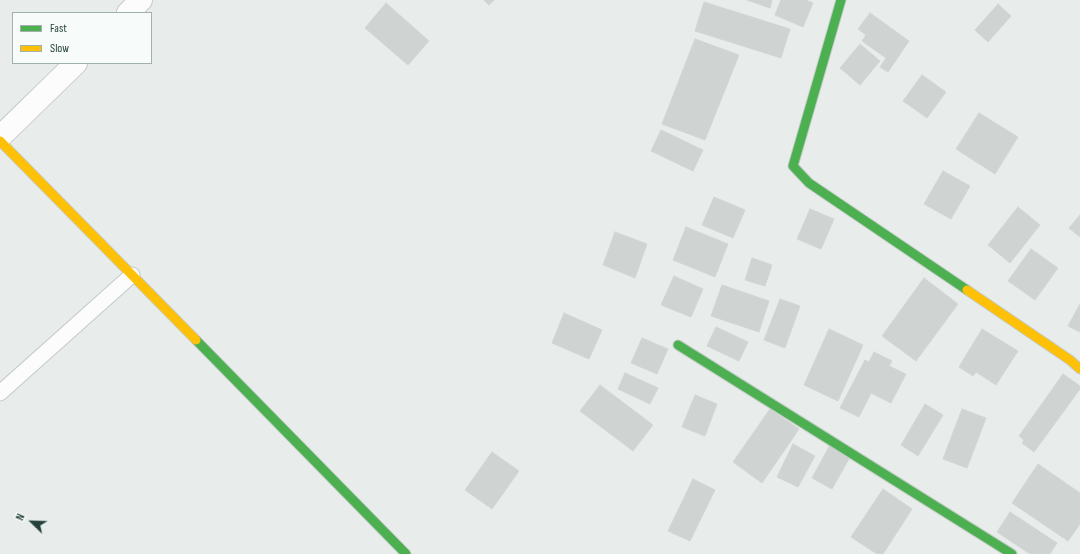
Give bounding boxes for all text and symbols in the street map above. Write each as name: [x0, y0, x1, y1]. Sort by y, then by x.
legend: [12, 12, 152, 64]
text: Fast: [50, 21, 67, 36]
text: Slow: [50, 41, 69, 56]
north arrow: [12, 502, 52, 542]
text: N: [13, 512, 28, 522]

